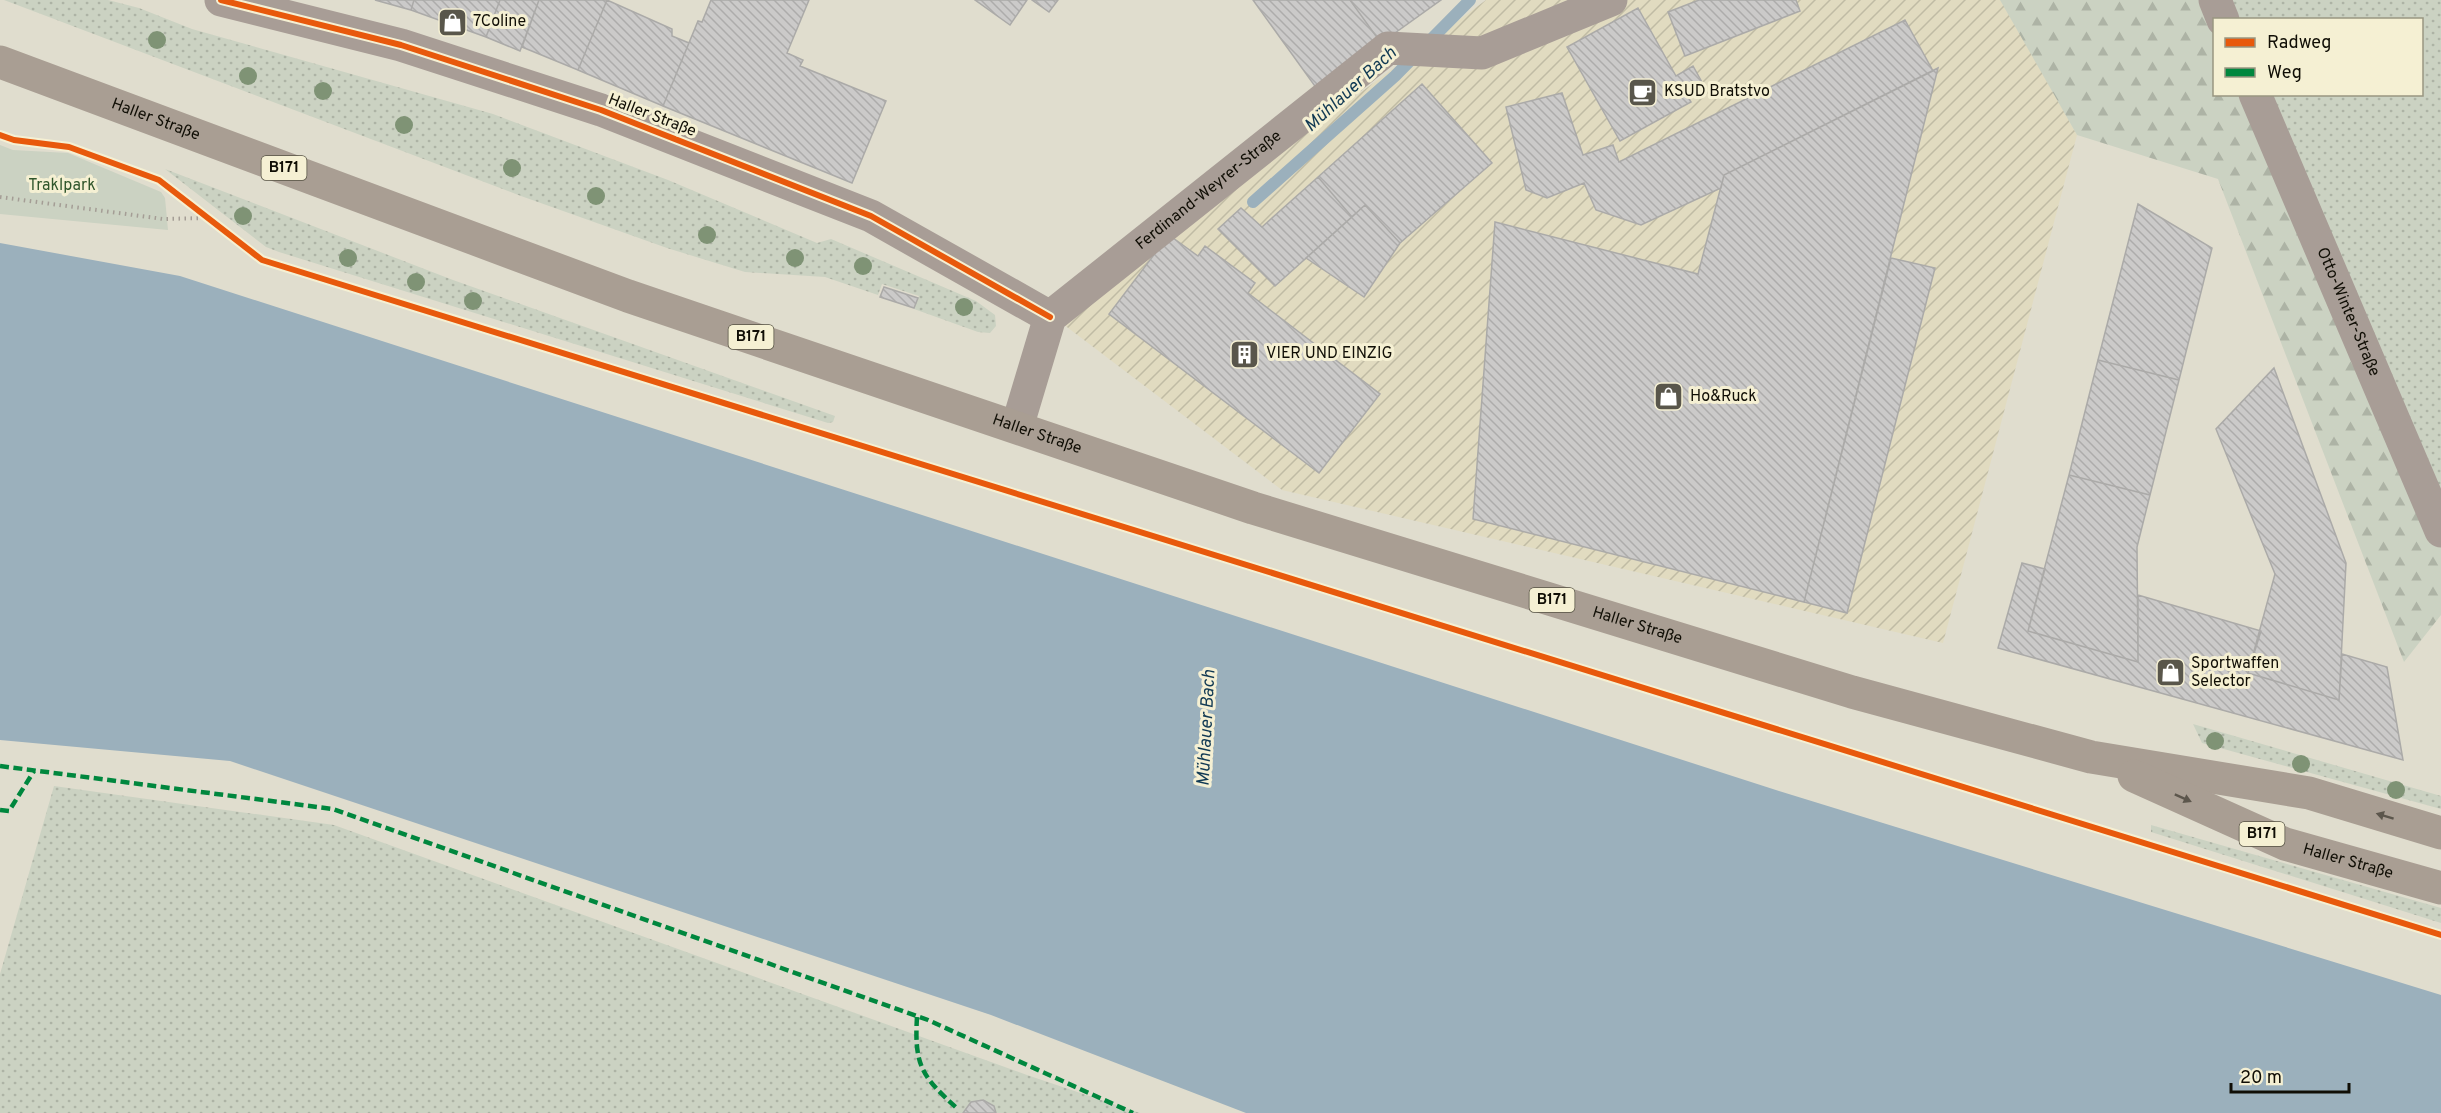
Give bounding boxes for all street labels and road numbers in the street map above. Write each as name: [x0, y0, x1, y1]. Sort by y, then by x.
street label: Haller Straße: [605, 90, 699, 142]
street label: Haller Straße: [108, 94, 203, 146]
street label: Ferdinand-Weyrer-Straße: [1132, 126, 1286, 255]
road number: B171: [262, 156, 306, 180]
street label: Otto-Winter-Straße: [2312, 245, 2384, 380]
road number: B171: [728, 325, 774, 349]
street label: Haller Straße: [990, 410, 1084, 459]
road number: B171: [1530, 588, 1574, 612]
street label: Haller Straße: [1590, 603, 1685, 649]
road number: B171: [2240, 822, 2284, 846]
street label: Haller Straße: [2300, 840, 2395, 884]

